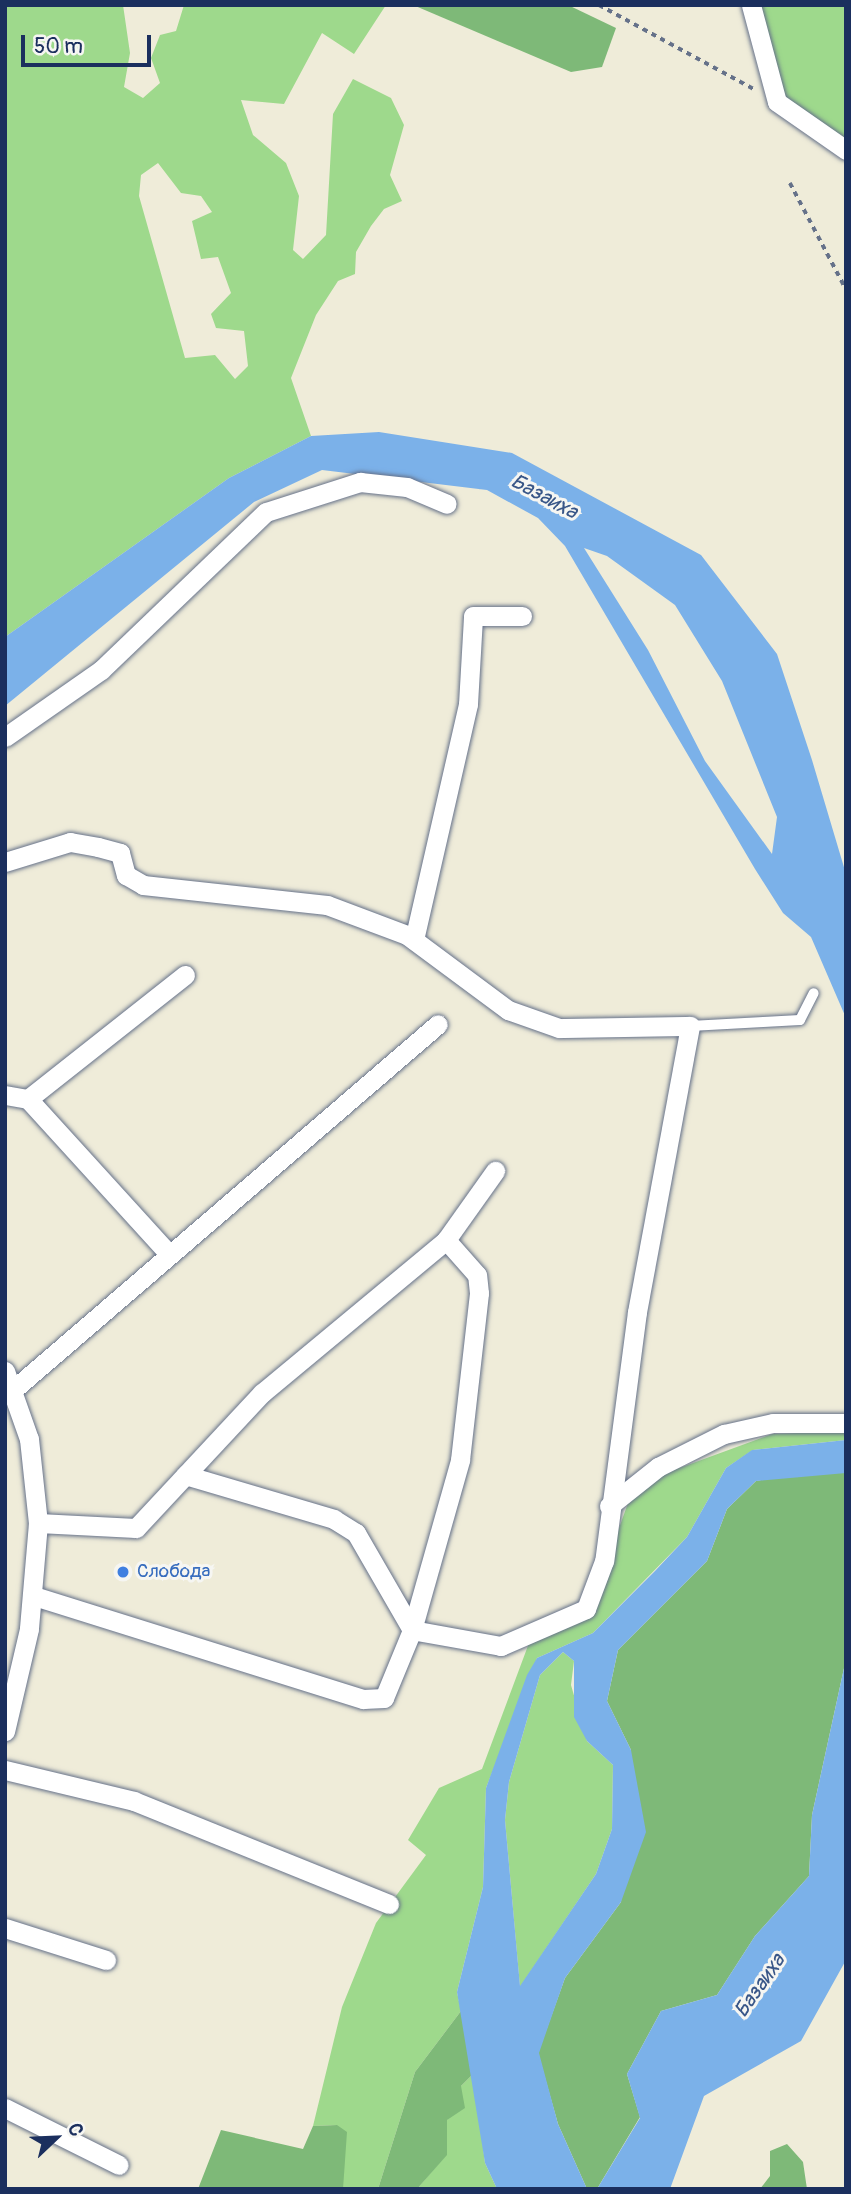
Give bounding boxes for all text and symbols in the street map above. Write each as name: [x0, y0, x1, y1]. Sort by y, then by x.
scale bar: [24, 21, 154, 65]
text: 50 m: [34, 33, 83, 60]
water label: Базаиха: [506, 469, 582, 525]
place label: Слобода: [137, 1561, 210, 1583]
marker: Слобода: [115, 1564, 131, 1580]
water label: Базаиха: [729, 1949, 791, 2023]
north arrow: [21, 2103, 91, 2173]
text: С: [62, 2120, 89, 2140]

